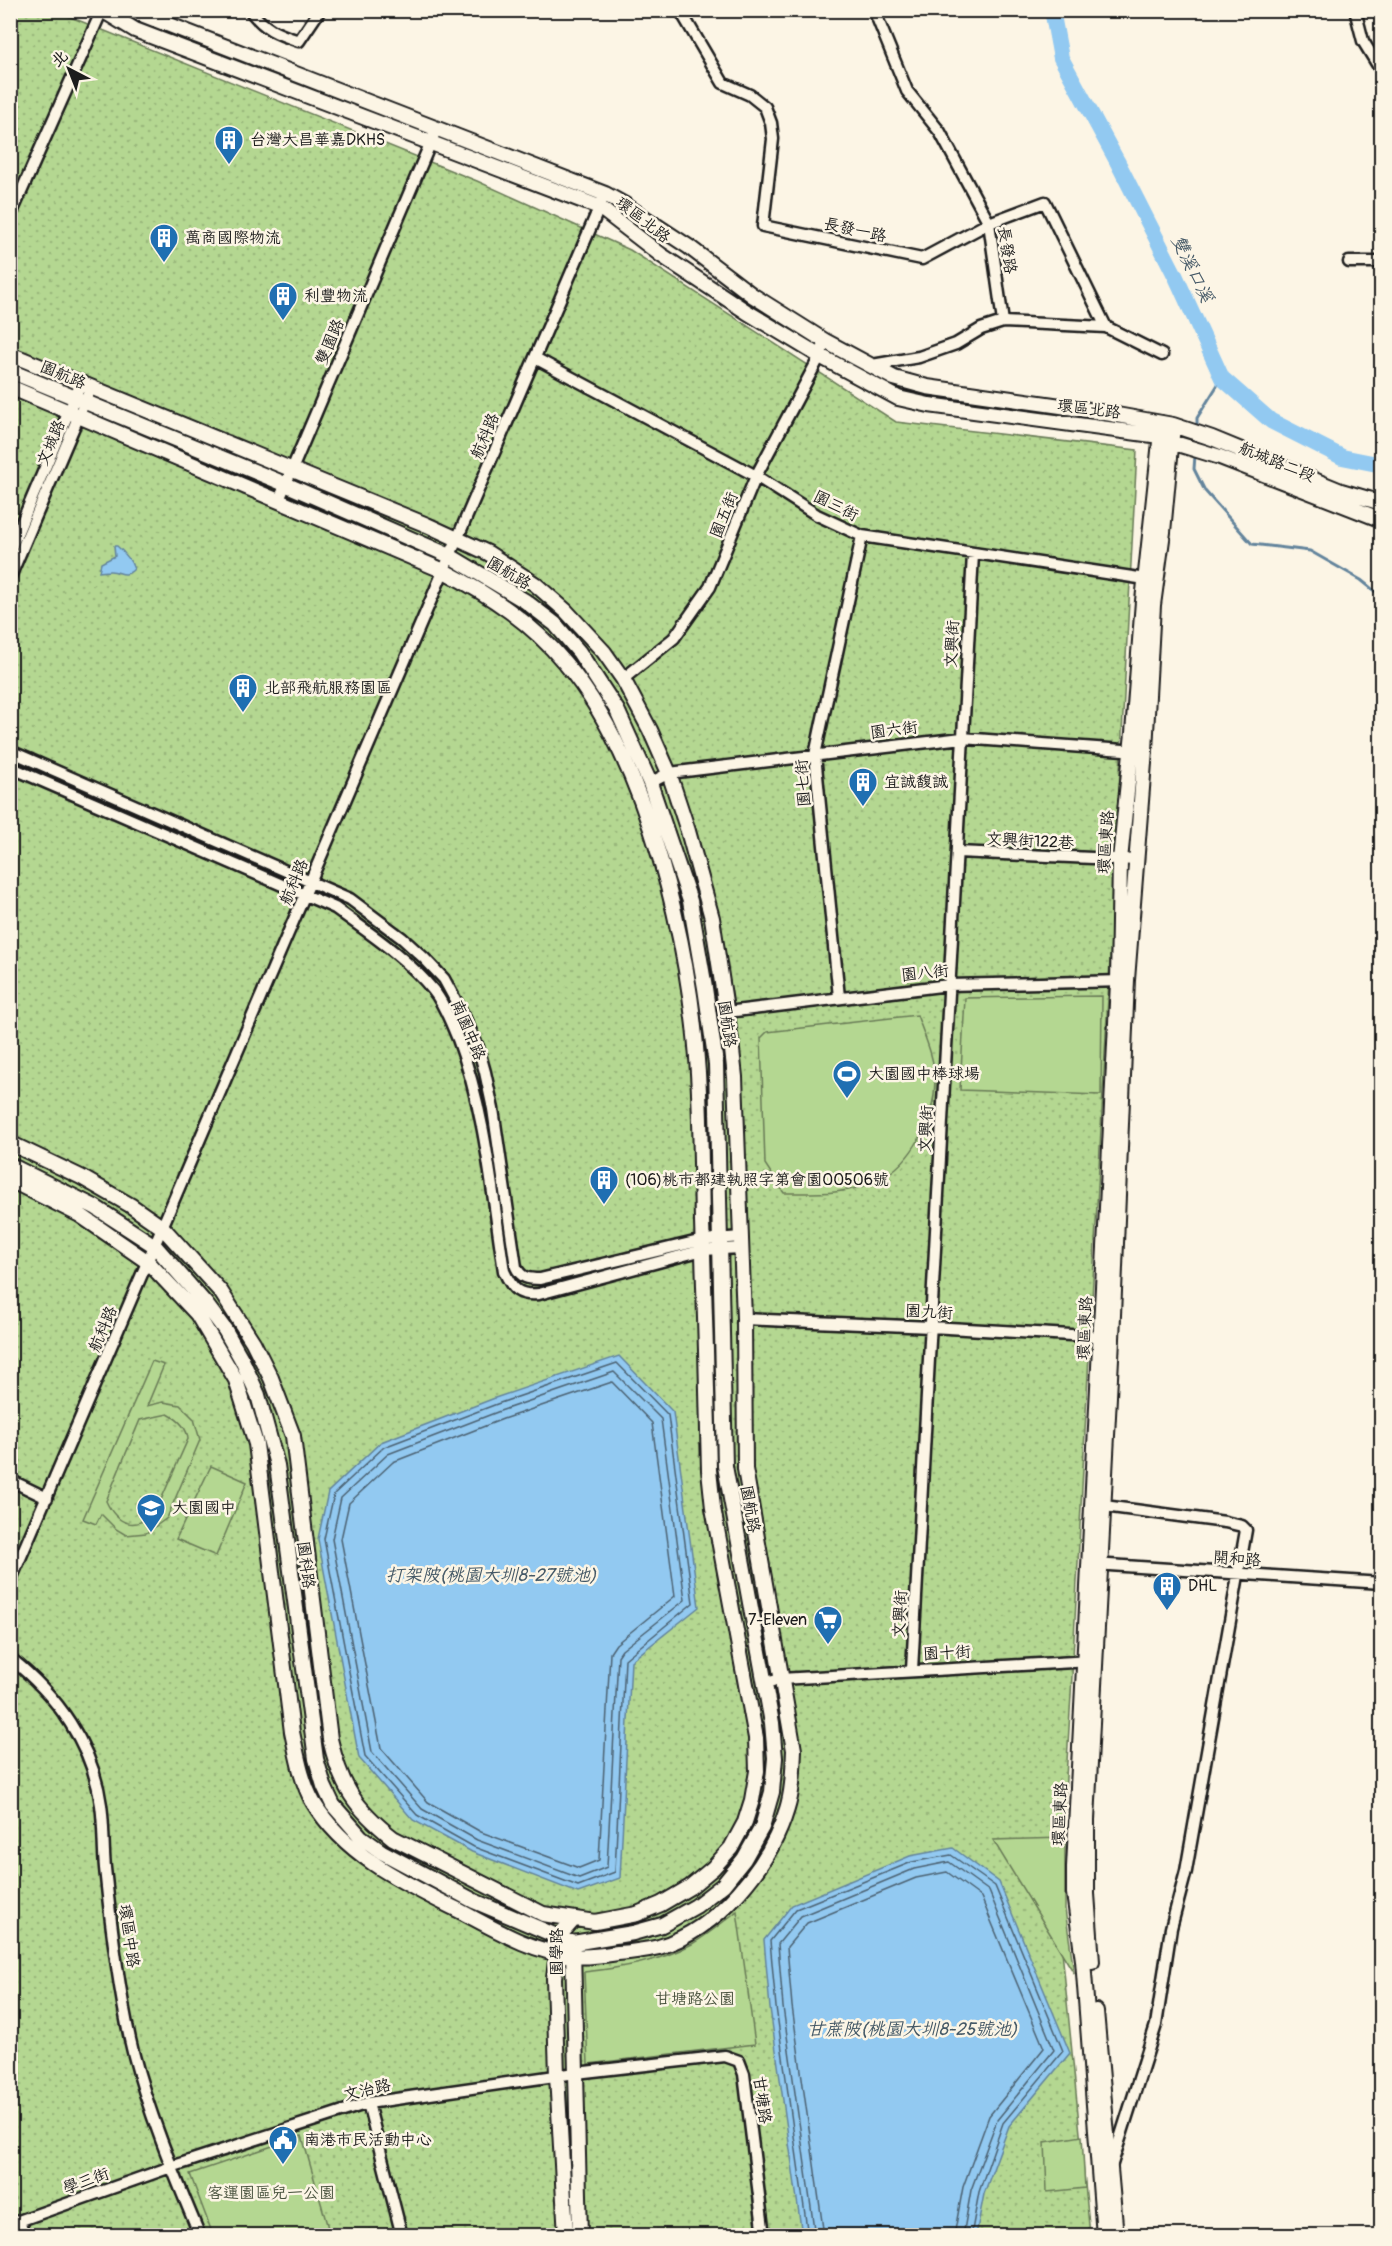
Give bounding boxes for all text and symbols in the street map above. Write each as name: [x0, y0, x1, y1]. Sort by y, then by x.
north arrow: [39, 39, 99, 99]
text: 北: [47, 46, 72, 71]
building icon: 台灣大昌華嘉DKHS: [213, 124, 245, 166]
place label: 台灣大昌華嘉DKHS: [250, 130, 385, 150]
street label: 環區北路: [612, 192, 674, 248]
street label: 長發一路: [822, 214, 888, 246]
building icon: 萬商國際物流: [148, 222, 180, 264]
street label: 長發路: [993, 225, 1021, 275]
place label: 萬商國際物流: [185, 228, 281, 248]
water label: 雙溪口溪: [1166, 232, 1219, 307]
building icon: 利豐物流: [267, 280, 299, 322]
place label: 利豐物流: [304, 286, 368, 306]
street label: 雙園路: [311, 316, 349, 368]
street label: 園航路: [37, 356, 89, 394]
street label: 環區北路: [1056, 395, 1122, 423]
street label: 航科路: [466, 410, 504, 462]
street label: 文城路: [32, 417, 70, 469]
street label: 航城路二段: [1236, 438, 1318, 486]
street label: 園三街: [810, 486, 862, 526]
street label: 園五街: [706, 489, 742, 541]
street label: 園航路: [483, 552, 535, 594]
street label: 文興街: [941, 620, 963, 668]
building icon: 北部飛航服務園區: [227, 672, 259, 714]
place label: 北部飛航服務園區: [264, 678, 392, 698]
street label: 園六街: [869, 717, 919, 743]
street label: 園七街: [791, 758, 815, 808]
building icon: 宜誠馥誠: [847, 766, 879, 808]
place label: 宜誠馥誠: [884, 772, 948, 792]
street label: 環區東路: [1094, 809, 1118, 875]
street label: 文興街122巷: [985, 829, 1075, 853]
street label: 航科路: [275, 856, 313, 908]
street label: 園八街: [900, 961, 950, 985]
street label: 南園中路: [446, 997, 490, 1063]
street label: 園航路: [714, 999, 740, 1049]
sports icon: 大園國中棒球場: [831, 1058, 863, 1100]
place label: 大園國中棒球場: [868, 1064, 980, 1084]
street label: 文興街: [915, 1105, 937, 1153]
building icon: (106)桃市都建執照字第會園00506號: [588, 1164, 620, 1206]
place label: (106)桃市都建執照字第會園00506號: [625, 1170, 889, 1190]
street label: 環區東路: [1073, 1296, 1097, 1360]
street label: 園九街: [905, 1301, 953, 1323]
street label: 航科路: [84, 1303, 122, 1355]
street label: 園航路: [736, 1484, 764, 1534]
school or university icon: 大園國中: [135, 1492, 167, 1534]
place label: 大園國中: [172, 1498, 236, 1518]
street label: 園科路: [293, 1540, 319, 1590]
street label: 開和路: [1212, 1547, 1262, 1571]
water label: 打架陂(桃園大圳8-27號池): [386, 1564, 596, 1587]
building icon: DHL: [1151, 1570, 1183, 1612]
place label: DHL: [1188, 1576, 1217, 1596]
street label: 文興街: [889, 1590, 911, 1638]
supermarket icon: 7-Eleven: [812, 1604, 844, 1646]
place label: 7-Eleven: [748, 1610, 807, 1630]
street label: 園十街: [923, 1642, 971, 1664]
street label: 環區東路: [1048, 1782, 1072, 1846]
street label: 環區中路: [115, 1903, 143, 1969]
street label: 園學路: [547, 1928, 567, 1976]
park label: 甘塘路公園: [655, 1989, 735, 2009]
water label: 甘蔗陂(桃園大圳8-25號池): [807, 2018, 1017, 2041]
street label: 文治路: [341, 2075, 393, 2105]
street label: 甘塘路: [749, 2075, 775, 2125]
public building icon: 南港市民活動中心: [267, 2124, 299, 2166]
place label: 南港市民活動中心: [304, 2130, 432, 2150]
street label: 學三街: [60, 2163, 112, 2199]
park label: 客運園區兒一公園: [207, 2183, 335, 2203]

